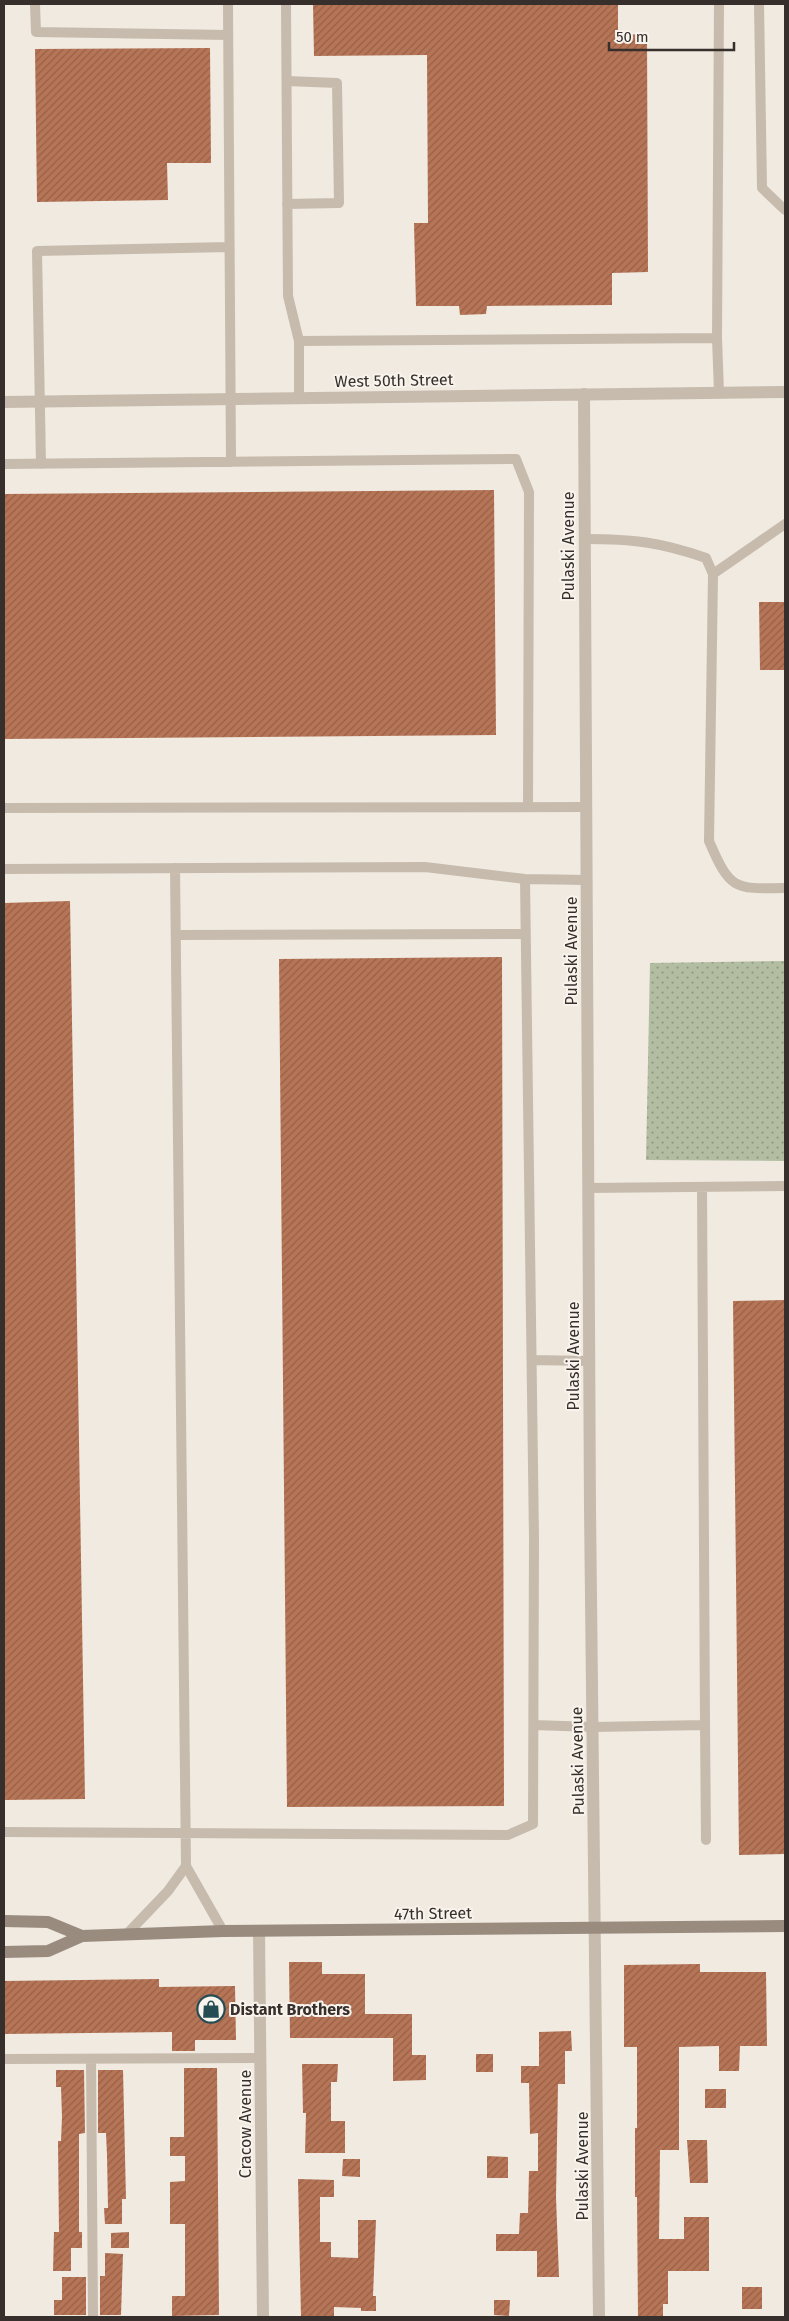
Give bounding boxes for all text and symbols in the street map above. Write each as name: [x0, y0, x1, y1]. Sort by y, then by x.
scale bar: [609, 20, 734, 52]
text: 50 m: [616, 28, 649, 46]
street label: West 50th Street: [334, 370, 454, 391]
street label: Pulaski Avenue: [559, 492, 578, 600]
street label: Pulaski Avenue: [562, 897, 581, 1005]
street label: Pulaski Avenue: [564, 1302, 583, 1410]
street label: Pulaski Avenue: [567, 1706, 588, 1816]
street label: 47th Street: [394, 1903, 472, 1924]
shop icon: Distant Brothers: [196, 1994, 226, 2024]
place label: Distant Brothers: [230, 2000, 350, 2019]
street label: Cracow Avenue: [236, 2070, 255, 2178]
street label: Pulaski Avenue: [573, 2112, 592, 2220]

